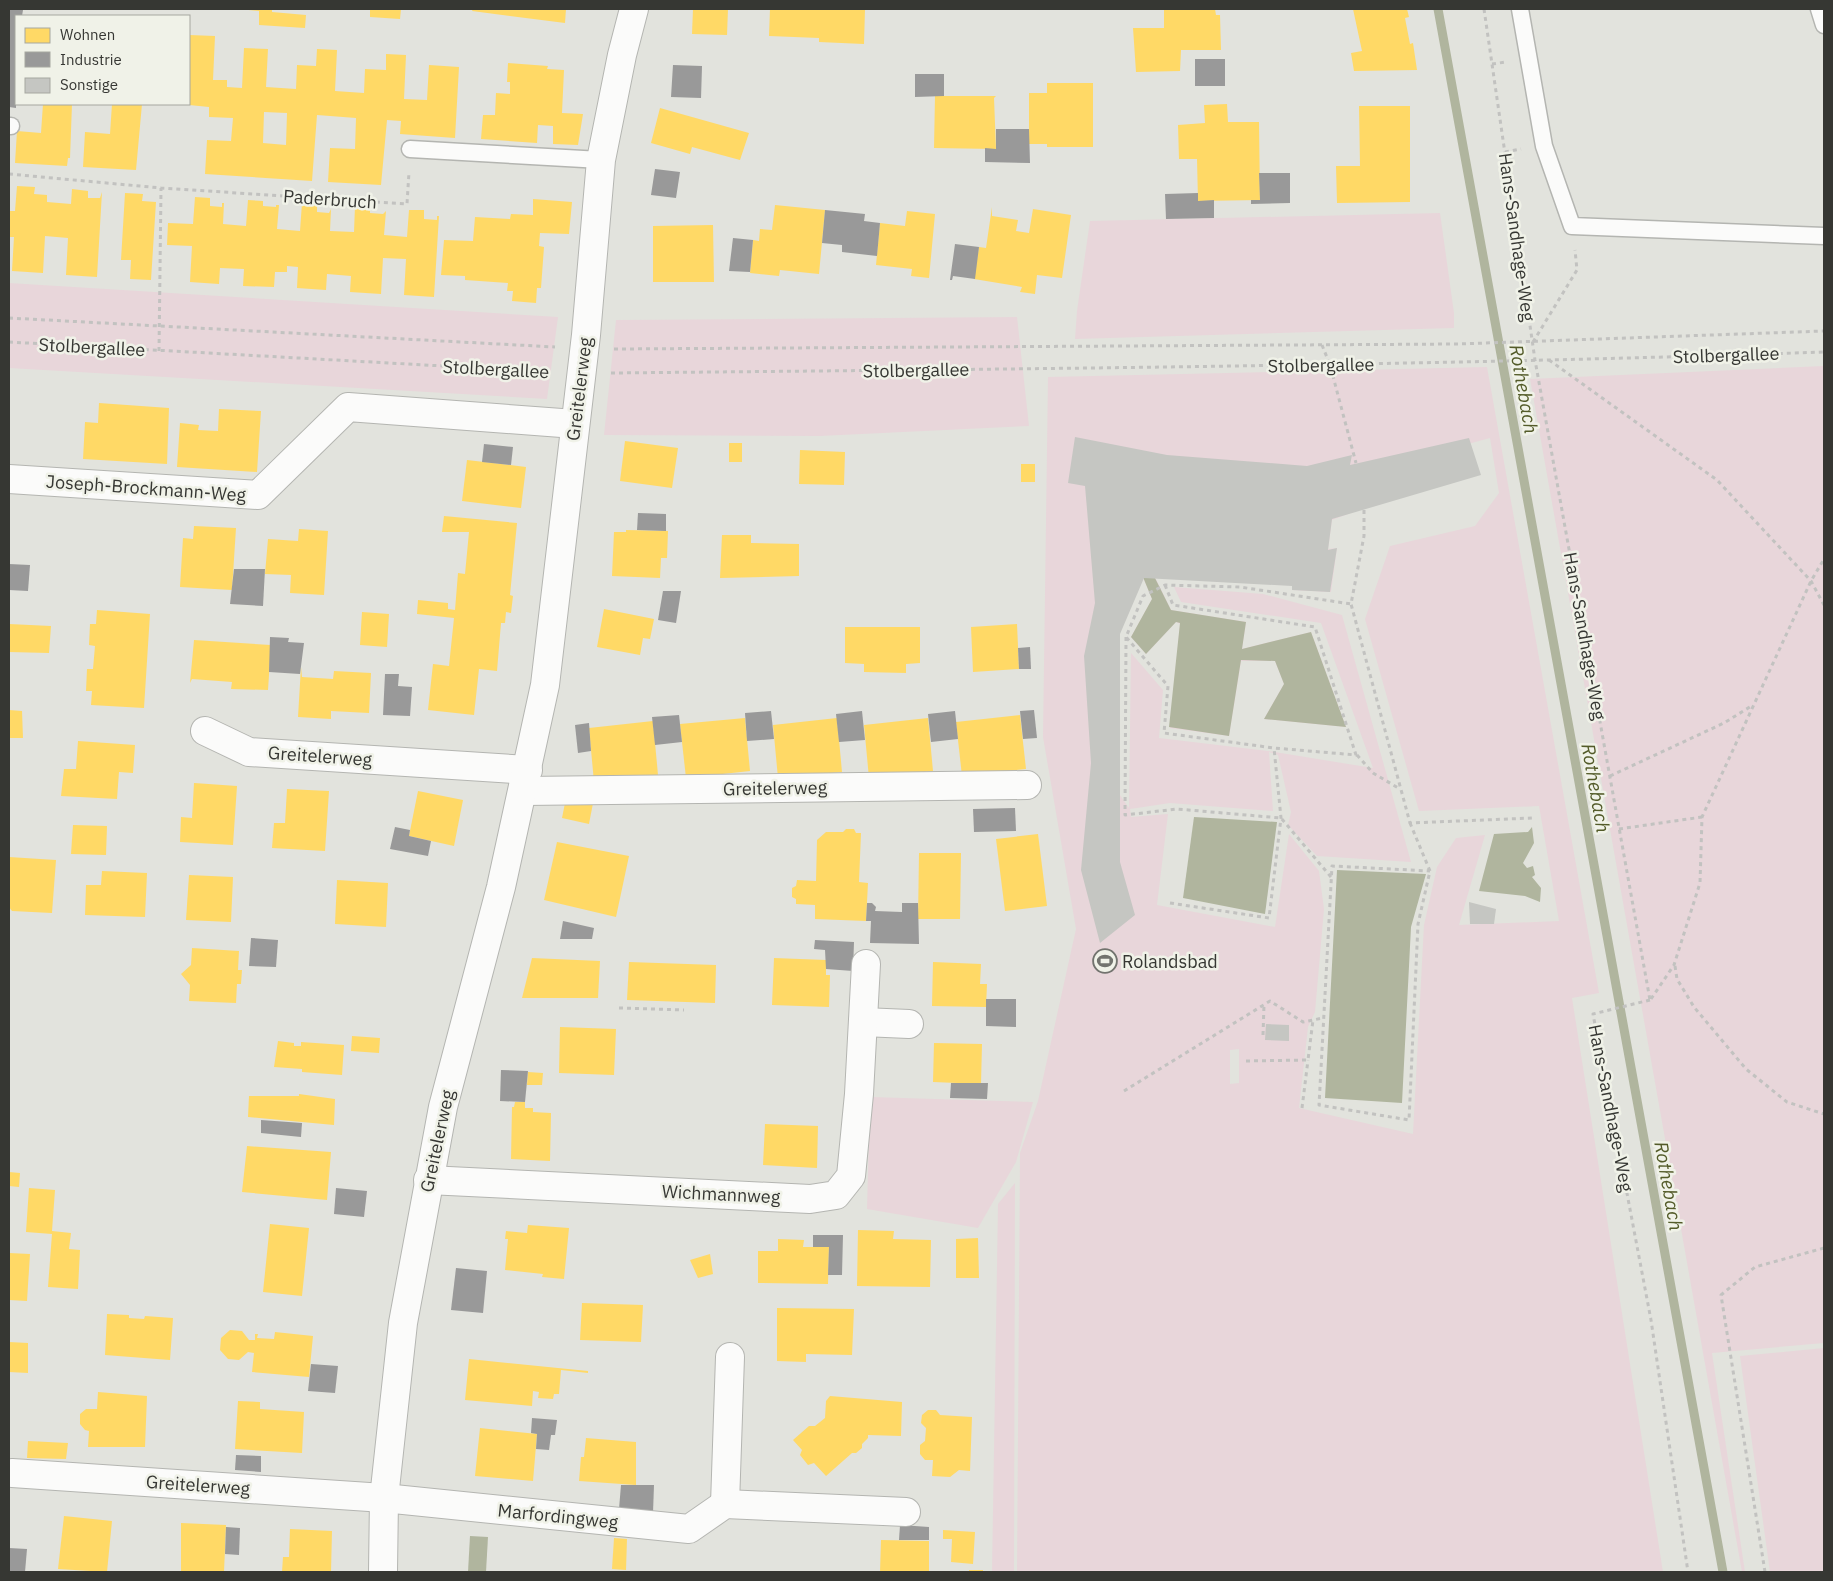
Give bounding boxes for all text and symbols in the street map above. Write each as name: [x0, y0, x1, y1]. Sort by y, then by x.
legend: [15, 15, 190, 105]
text: Wohnen: [60, 25, 115, 44]
text: Industrie: [60, 50, 122, 69]
text: Sonstige: [60, 75, 118, 94]
street label: Hans-Sandhage-Weg: [1494, 151, 1540, 323]
street label: Paderbruch: [282, 184, 378, 214]
street label: Stolbergallee: [38, 333, 146, 361]
street label: Greitelerweg: [561, 335, 597, 442]
street label: Stolbergallee: [1672, 342, 1780, 368]
water label: Rothebach: [1504, 343, 1544, 435]
street label: Stolbergallee: [1267, 353, 1375, 377]
street label: Stolbergallee: [442, 355, 550, 383]
street label: Stolbergallee: [862, 358, 970, 382]
street label: Joseph-Brockmann-Weg: [45, 470, 247, 507]
street label: Hans-Sandhage-Weg: [1559, 550, 1611, 722]
street label: Greitelerweg: [267, 741, 373, 771]
water label: Rothebach: [1576, 742, 1616, 834]
street label: Greitelerweg: [723, 776, 828, 800]
sports icon: Rolandsbad: [1092, 948, 1118, 974]
place label: Rolandsbad: [1122, 950, 1218, 973]
street label: Hans-Sandhage-Weg: [1583, 1022, 1639, 1194]
street label: Greitelerweg: [415, 1087, 459, 1194]
water label: Rothebach: [1649, 1140, 1689, 1232]
street label: Wichmannweg: [661, 1179, 781, 1209]
street label: Greitelerweg: [145, 1470, 251, 1500]
street label: Marfordingweg: [497, 1498, 620, 1534]

